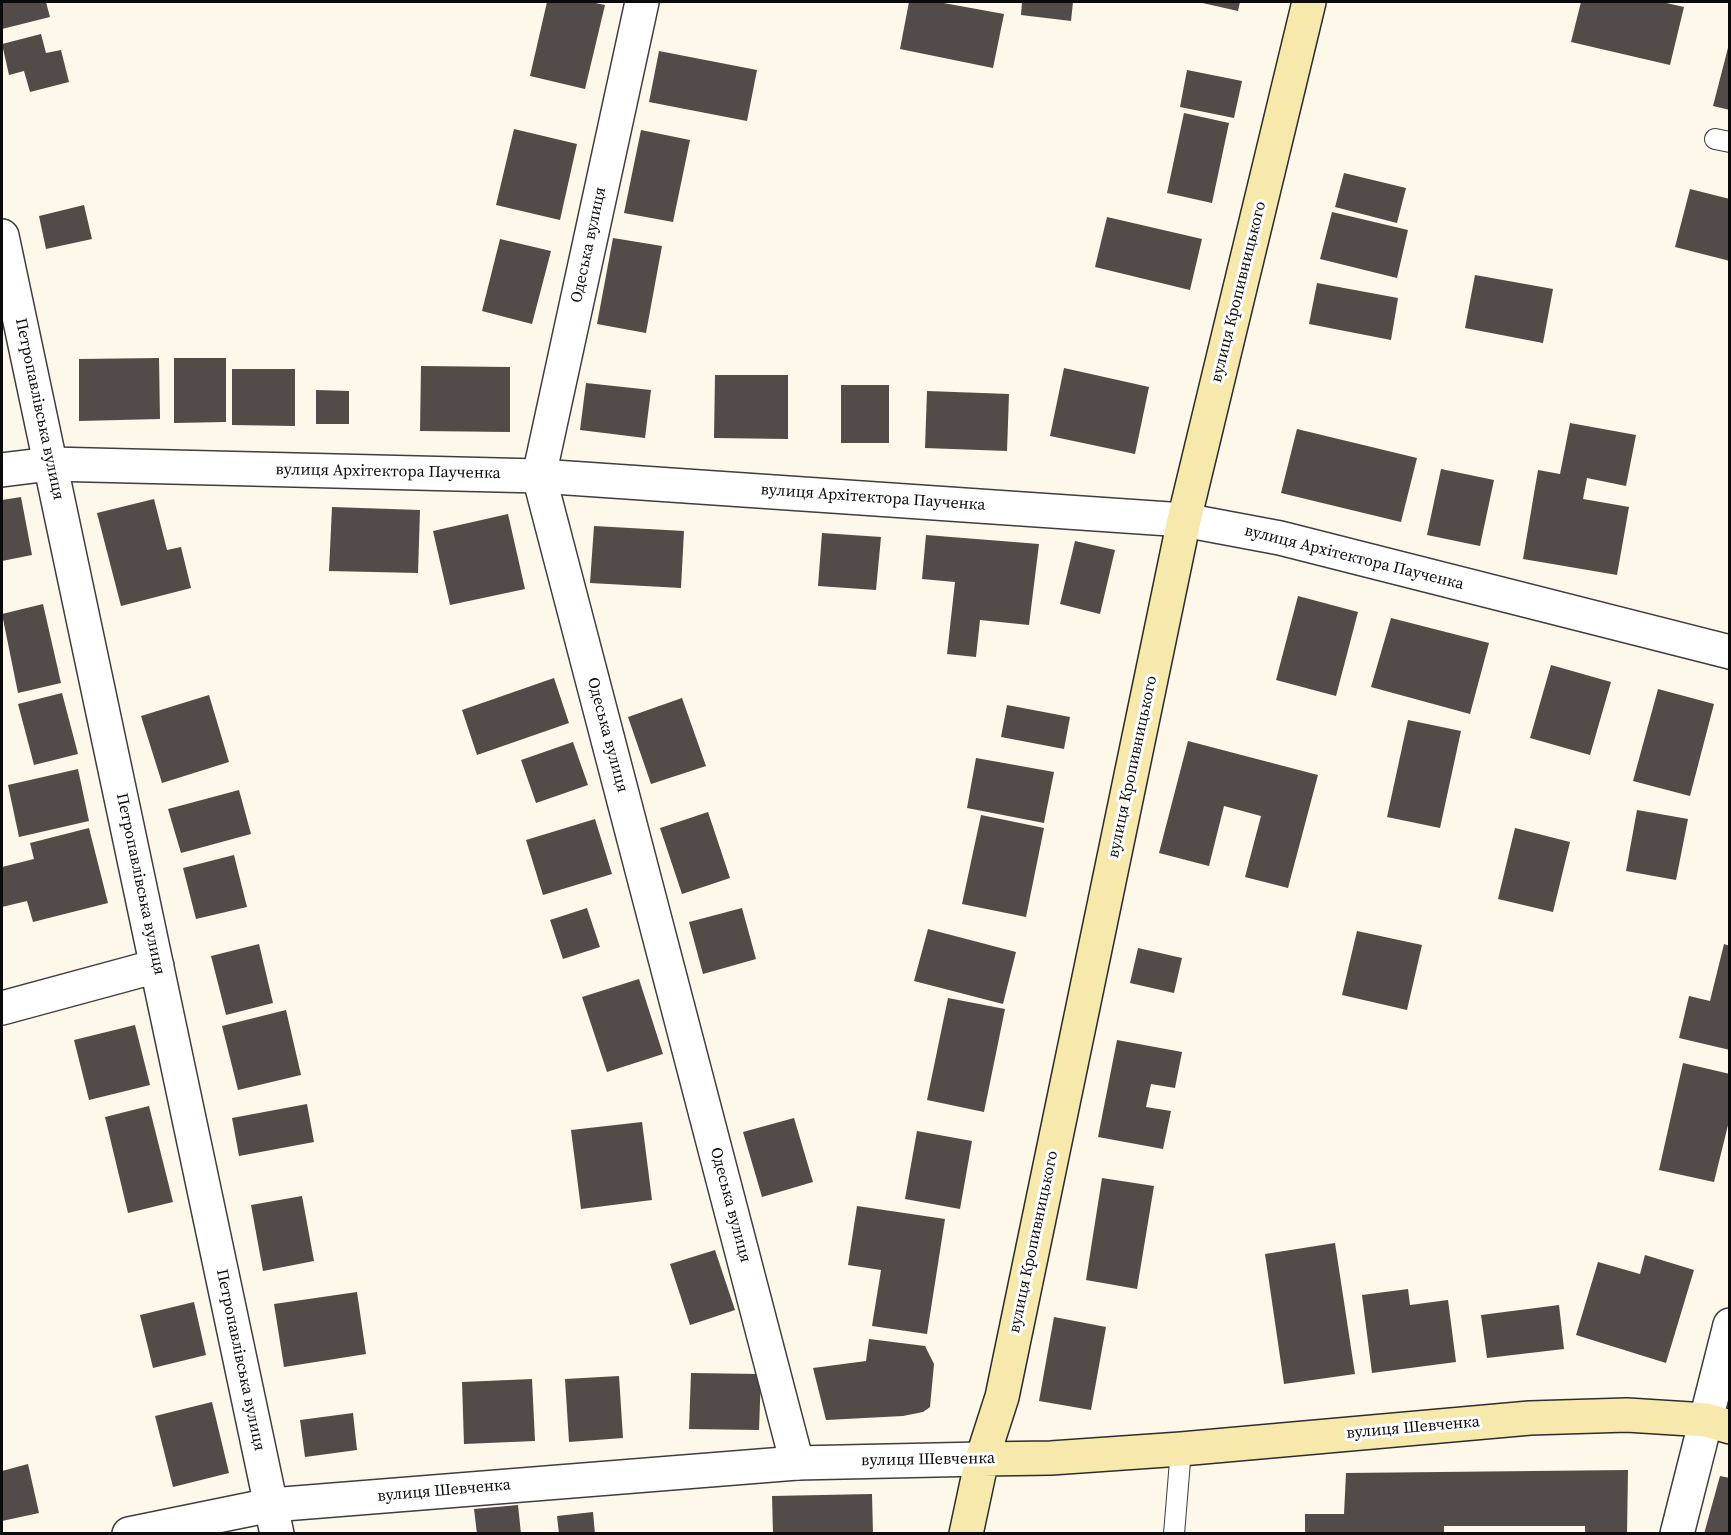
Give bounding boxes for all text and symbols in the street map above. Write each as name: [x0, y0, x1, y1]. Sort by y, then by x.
street label: Одеська вулиця: [567, 185, 611, 305]
street label: вулиця Кропивницького: [1207, 200, 1271, 384]
street label: Петропавлівська вулиця: [10, 316, 68, 502]
street label: вулиця Архітектора Паученка: [275, 460, 501, 484]
street label: вулиця Архітектора Паученка: [760, 481, 986, 515]
street label: вулиця Архітектора Паученка: [1242, 521, 1466, 595]
street label: вулиця Кропивницького: [1104, 674, 1162, 860]
street label: Одеська вулиця: [582, 675, 632, 795]
street label: Петропавлівська вулиця: [111, 791, 169, 977]
street label: Одеська вулиця: [705, 1145, 755, 1265]
street label: вулиця Кропивницького: [1005, 1149, 1063, 1335]
street label: Петропавлівська вулиця: [211, 1267, 269, 1453]
street label: вулиця Шевченка: [1345, 1413, 1481, 1443]
street label: вулиця Шевченка: [861, 1449, 995, 1471]
street label: вулиця Шевченка: [376, 1476, 512, 1506]

